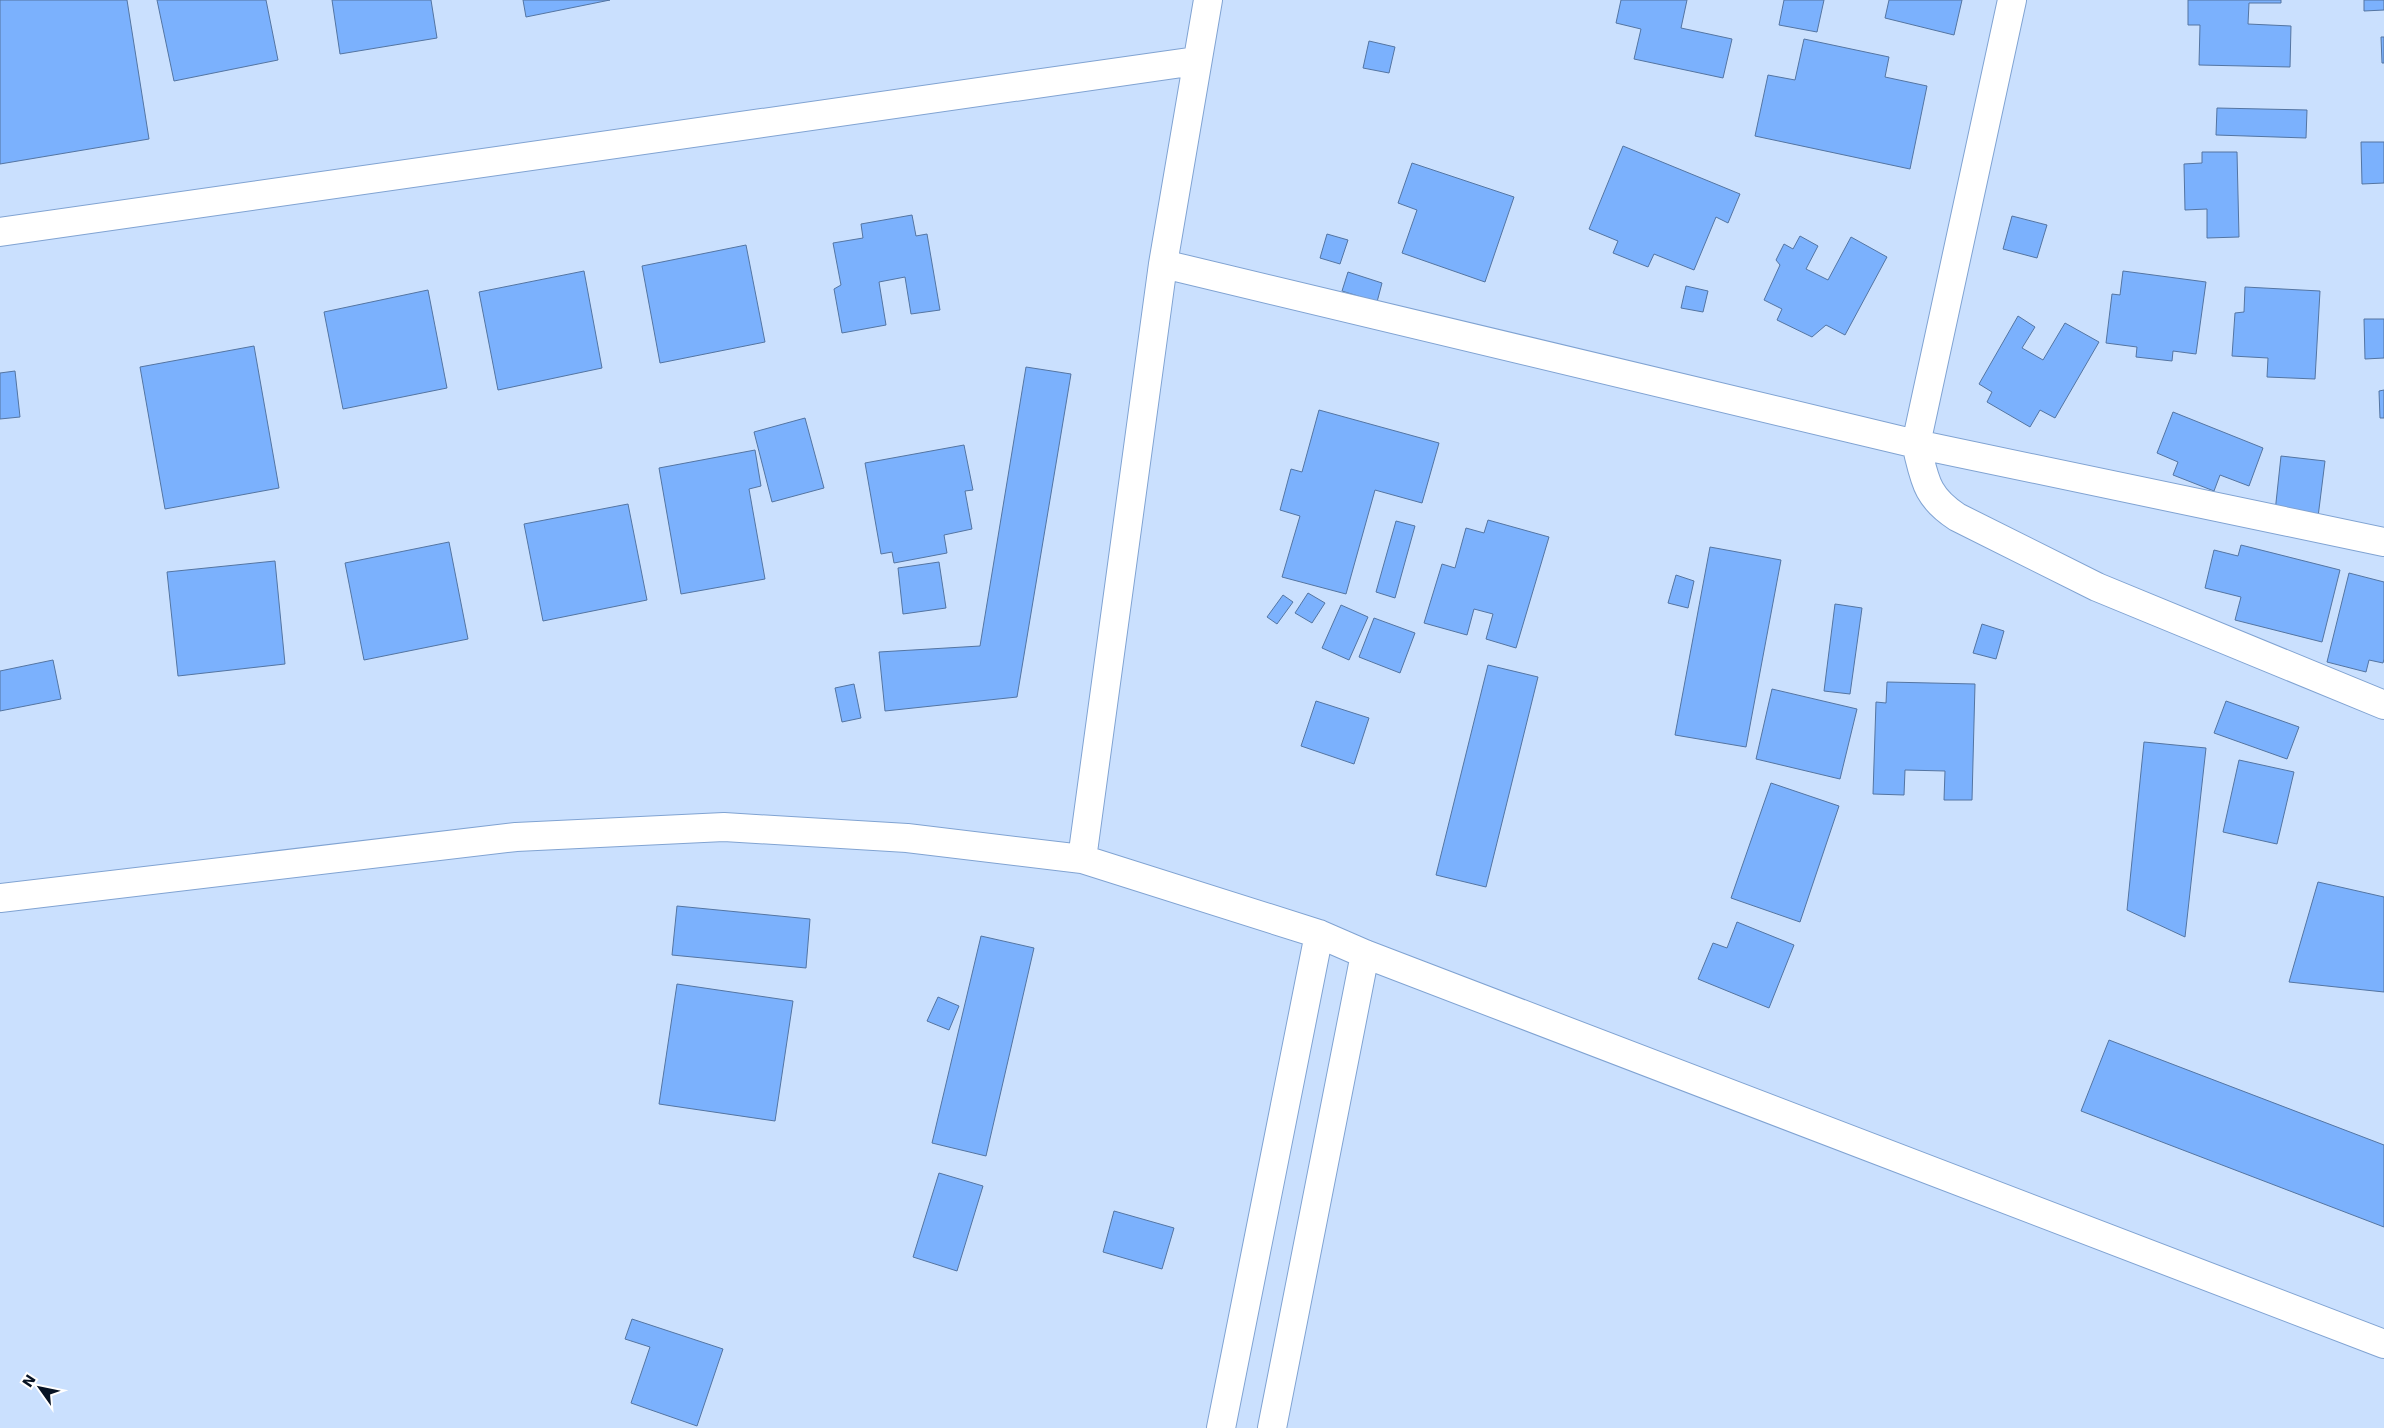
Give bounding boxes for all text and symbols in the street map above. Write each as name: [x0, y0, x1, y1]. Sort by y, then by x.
north arrow: [15, 1363, 65, 1413]
text: N: [19, 1372, 39, 1390]

